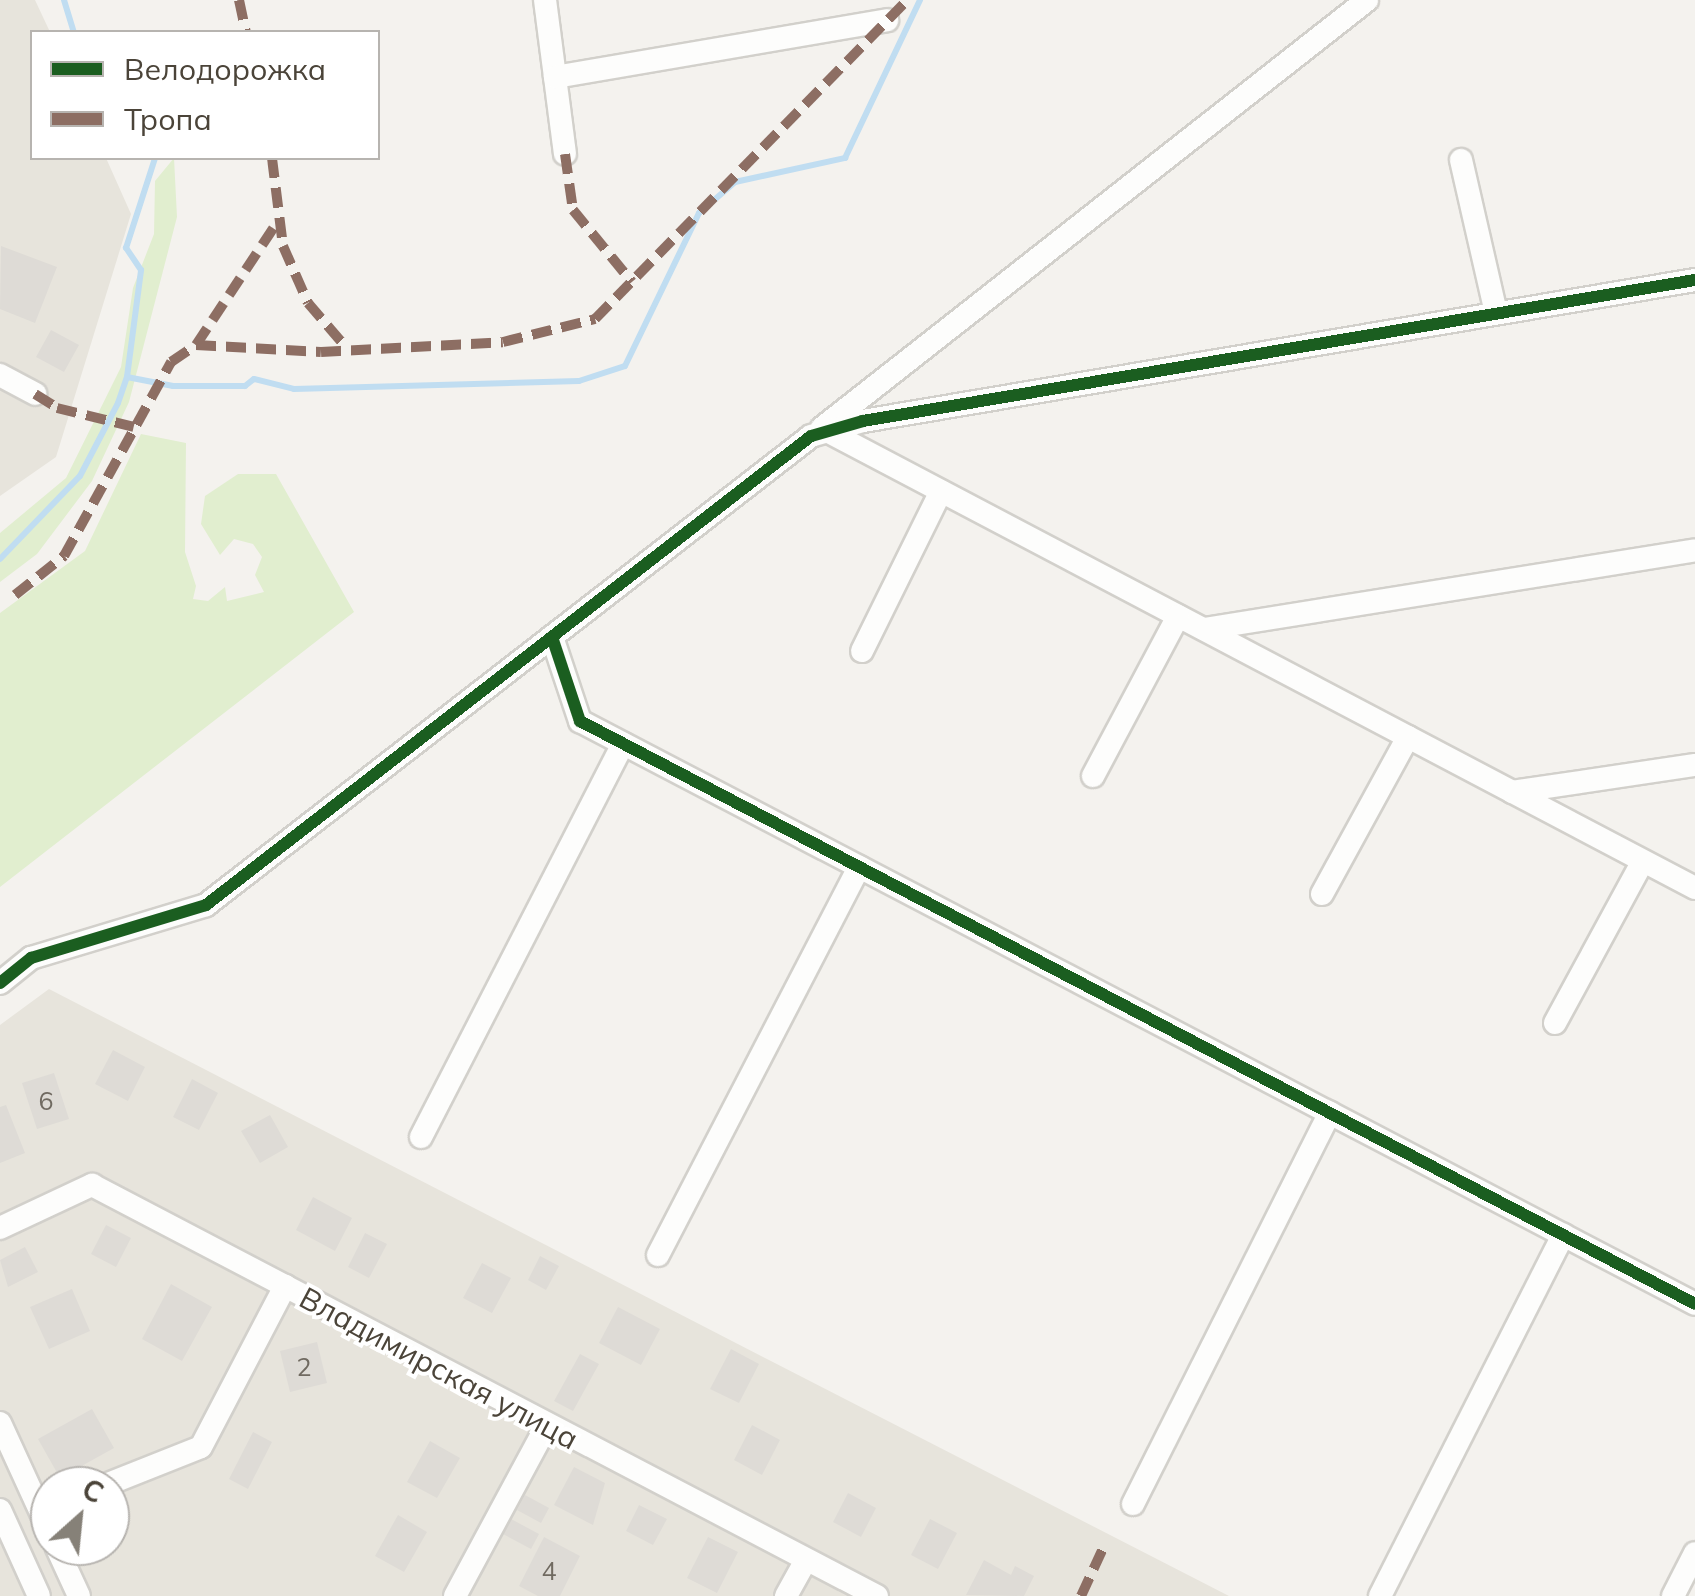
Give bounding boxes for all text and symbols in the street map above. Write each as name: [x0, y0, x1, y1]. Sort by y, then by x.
legend: [30, 30, 380, 160]
text: Велодорожка: [124, 50, 326, 88]
text: Тропа: [124, 100, 212, 138]
house number: 6: [39, 1086, 53, 1116]
street label: Владимирская улица: [294, 1279, 584, 1457]
house number: 2: [297, 1352, 311, 1382]
north arrow: [30, 1466, 130, 1566]
text: С: [76, 1471, 109, 1511]
house number: 4: [542, 1556, 556, 1586]

